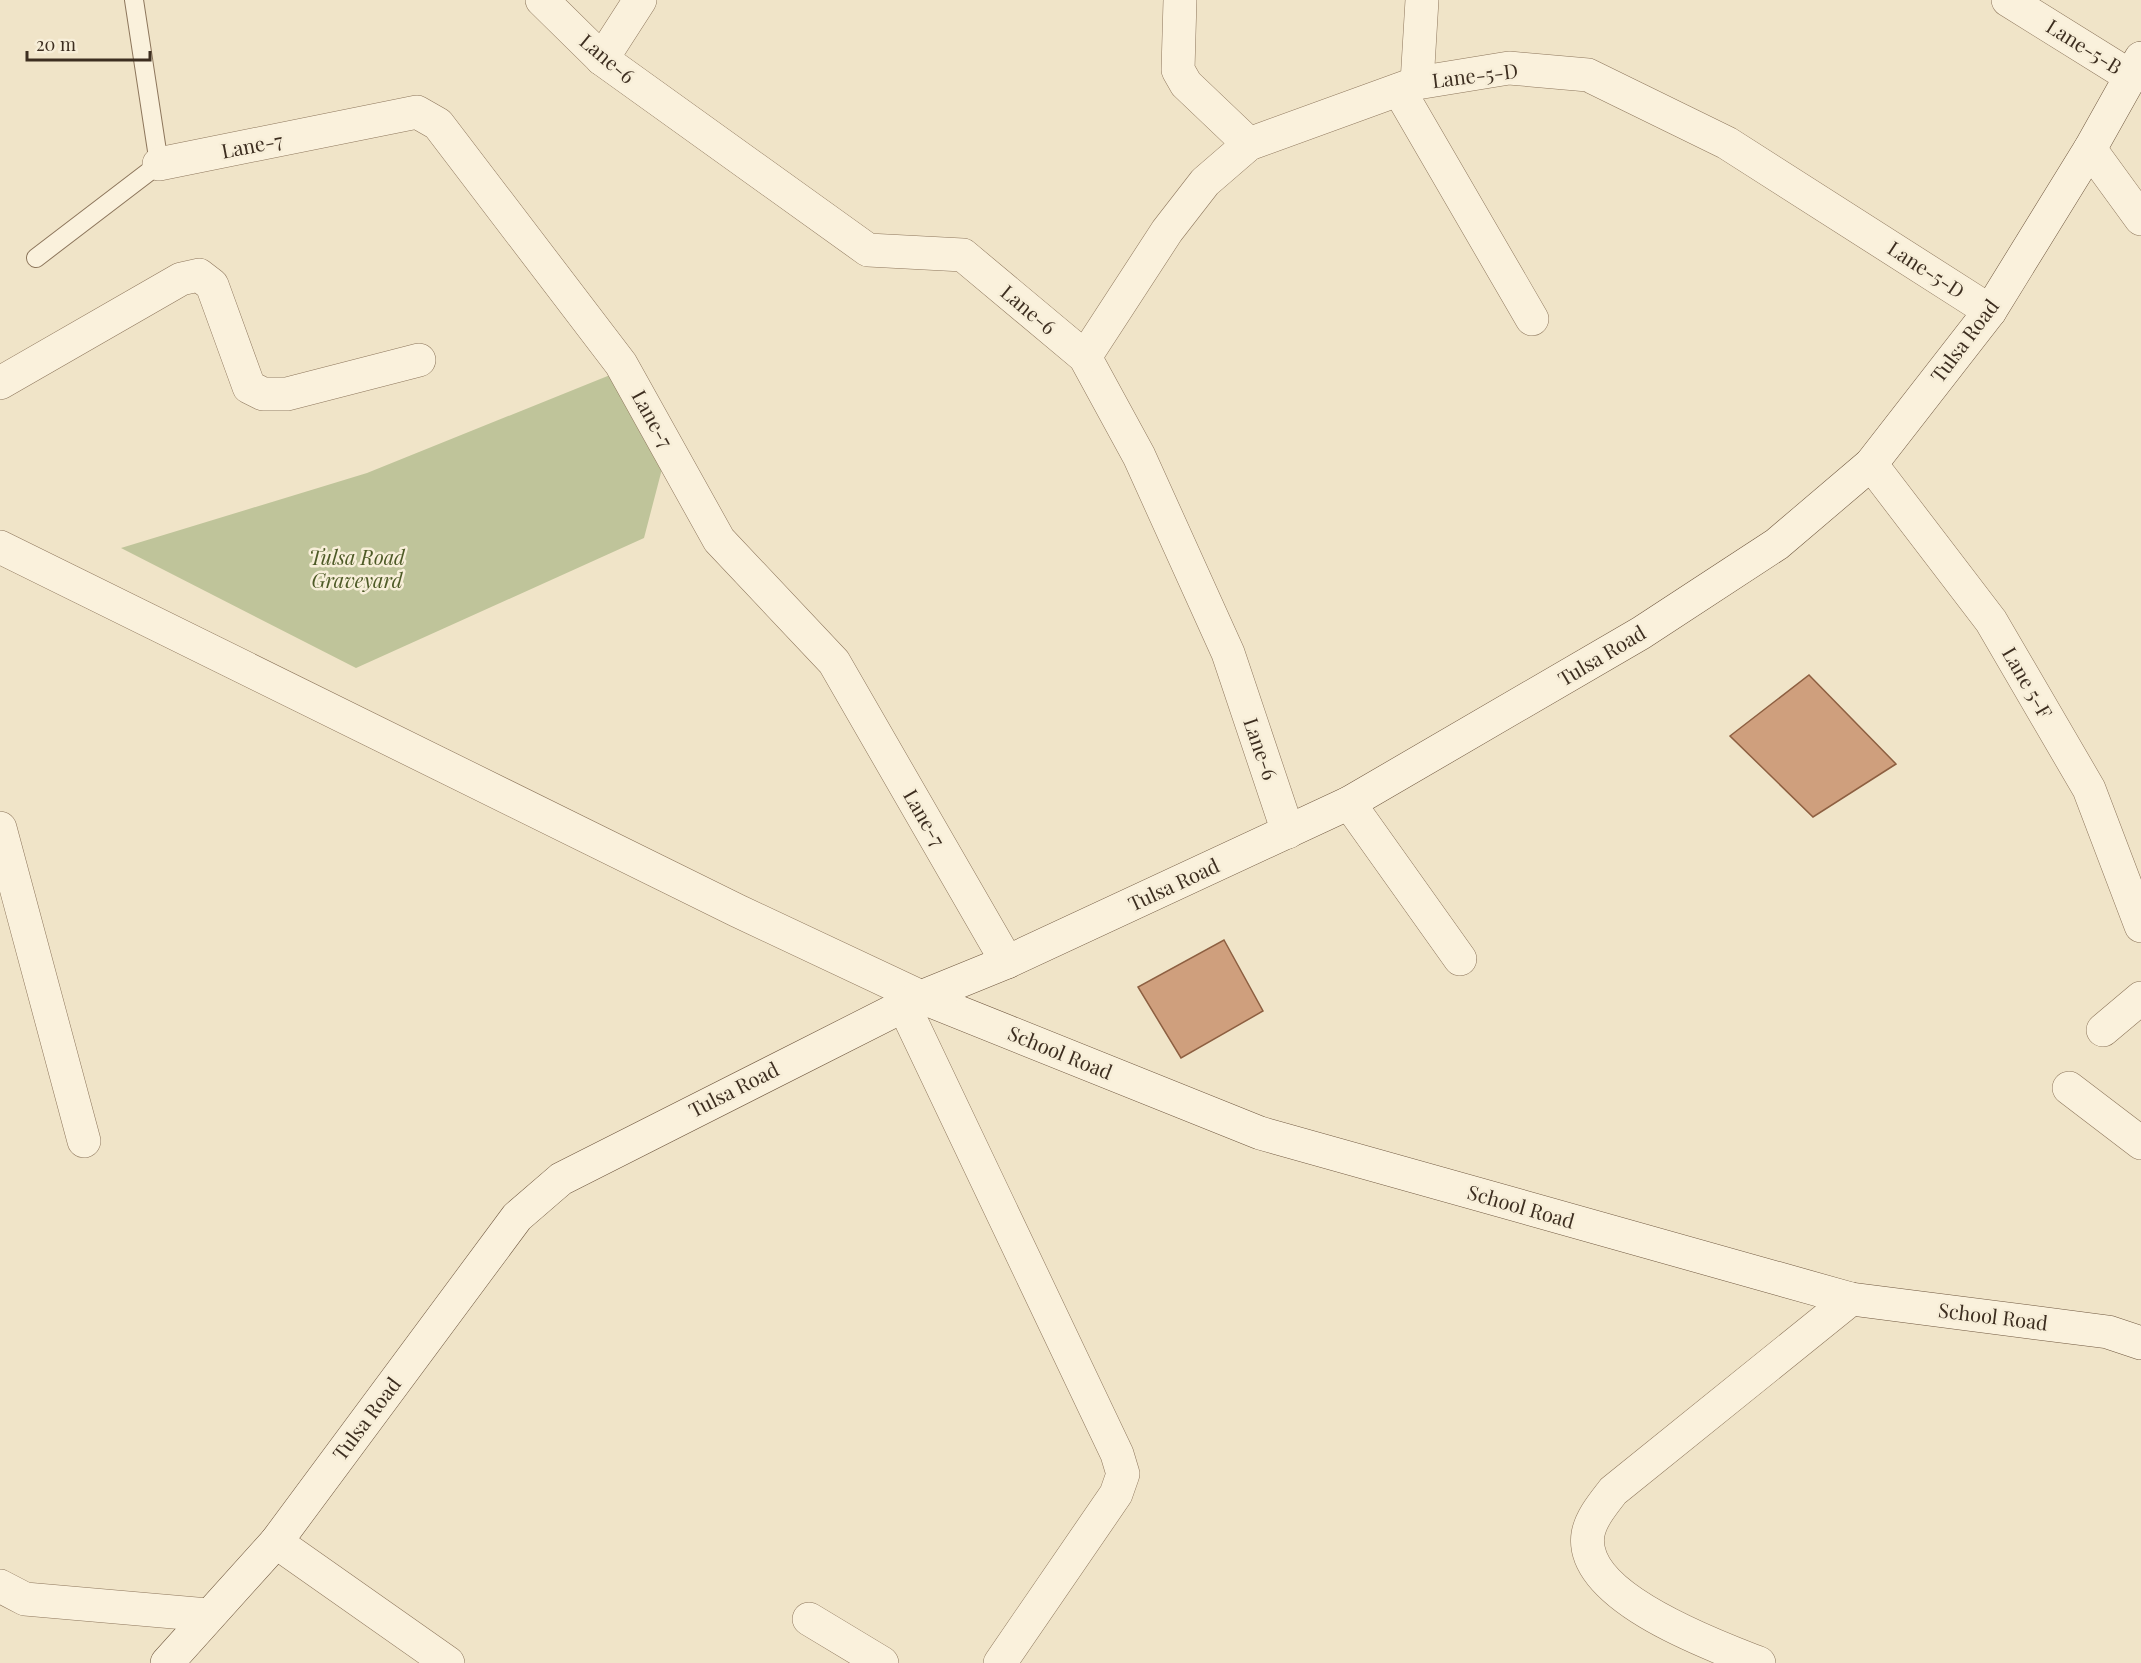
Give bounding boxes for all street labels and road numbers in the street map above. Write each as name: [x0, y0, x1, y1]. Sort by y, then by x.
street label: Lane-5-B: [2042, 12, 2128, 80]
street label: Lane-6: [575, 27, 641, 89]
street label: Lane-5-D: [1430, 56, 1519, 93]
street label: Lane-7: [219, 125, 285, 164]
street label: Lane-5-D: [1883, 234, 1970, 304]
street label: Lane-6: [996, 278, 1062, 340]
street label: Tulsa Road: [1924, 293, 2004, 387]
street label: Lane-7: [627, 385, 680, 452]
street label: Tulsa Road: [1552, 618, 1650, 691]
street label: Lane 5-F: [1997, 642, 2060, 723]
street label: Lane-6: [1238, 714, 1285, 783]
street label: Lane-7: [898, 784, 952, 851]
street label: Tulsa Road: [1123, 851, 1224, 916]
street label: School Road: [1004, 1018, 1117, 1085]
street label: Tulsa Road: [684, 1054, 783, 1123]
street label: School Road: [1465, 1177, 1578, 1234]
street label: School Road: [1937, 1295, 2050, 1336]
street label: Tulsa Road: [326, 1371, 406, 1465]

